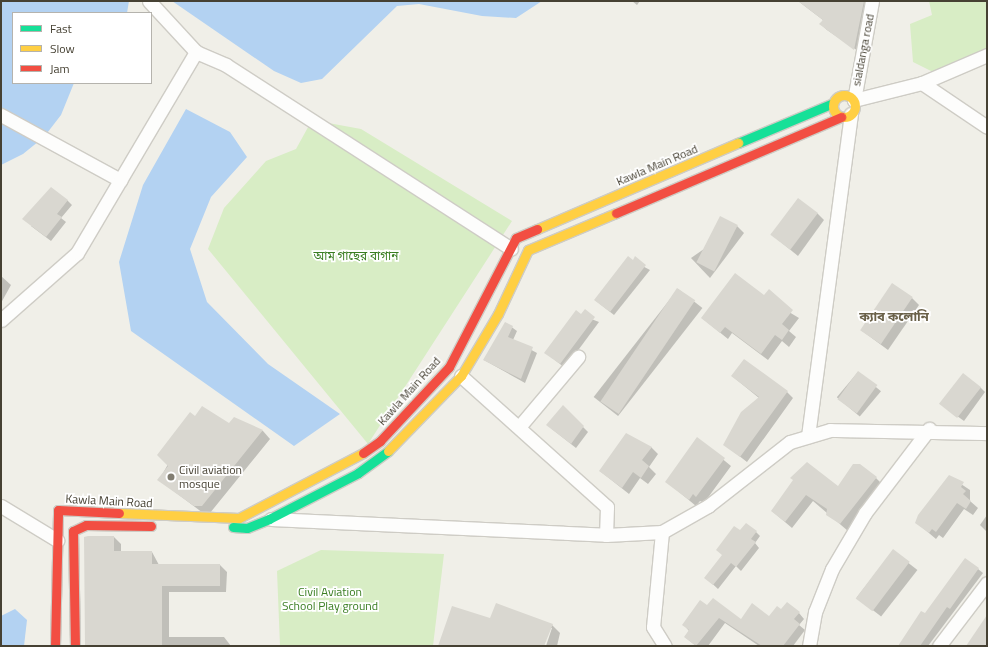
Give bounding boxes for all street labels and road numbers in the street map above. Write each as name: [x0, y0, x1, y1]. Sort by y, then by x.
street label: sialdanga road: [849, 13, 877, 87]
street label: Kawla Main Road: [614, 141, 700, 189]
street label: Kawla Main Road: [374, 354, 444, 428]
street label: Kawla Main Road: [65, 492, 153, 510]

